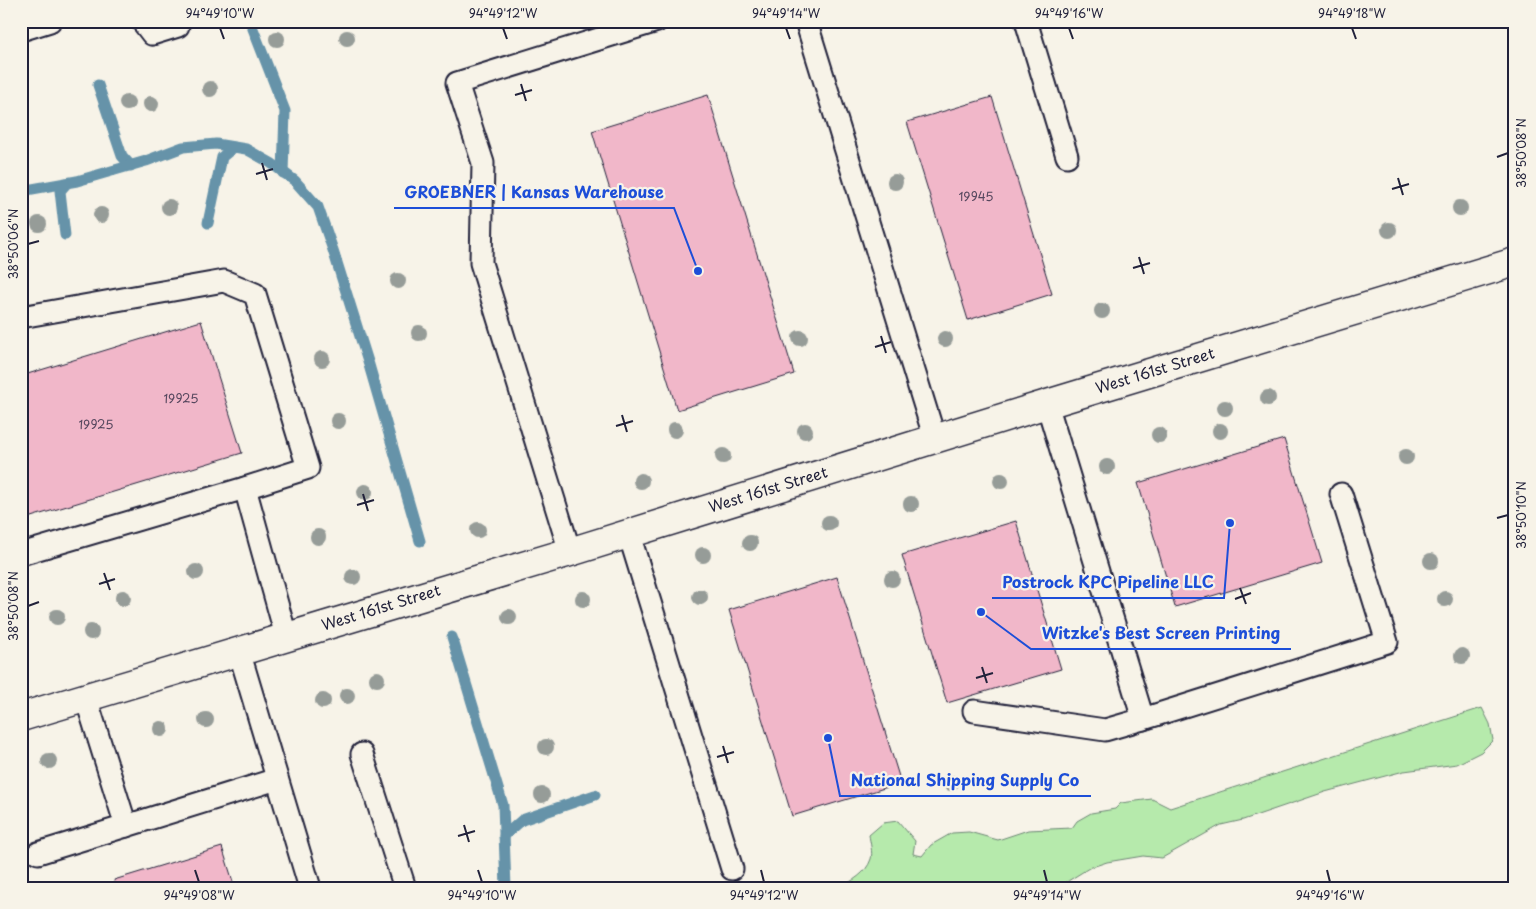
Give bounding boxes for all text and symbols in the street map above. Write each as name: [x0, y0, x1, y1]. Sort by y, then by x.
text: 94°49'10"W: [186, 4, 255, 22]
text: 94°49'12"W: [469, 4, 538, 22]
text: 94°49'14"W: [752, 4, 821, 22]
text: 94°49'16"W: [1035, 4, 1104, 22]
text: 94°49'18"W: [1318, 4, 1387, 22]
text: 38°50'08"N: [1512, 118, 1530, 188]
callout: GROEBNER | Kansas Warehouse: [394, 177, 674, 208]
text: GROEBNER | Kansas Warehouse: [404, 179, 664, 203]
house number: 19945: [958, 187, 994, 205]
text: 38°50'06"N: [4, 209, 22, 279]
street label: West 161st Street: [1092, 341, 1217, 399]
house number: 19925: [163, 389, 199, 407]
house number: 19925: [78, 415, 114, 433]
street label: West 161st Street: [705, 460, 830, 518]
text: 38°50'10"N: [1512, 481, 1530, 549]
callout: Postrock KPC Pipeline LLC: [992, 567, 1224, 598]
text: Postrock KPC Pipeline LLC: [1002, 569, 1214, 593]
text: 38°50'08"N: [4, 571, 22, 641]
street label: West 161st Street: [318, 578, 443, 636]
callout: Witzke's Best Screen Printing: [1031, 618, 1291, 649]
text: Witzke's Best Screen Printing: [1042, 620, 1281, 644]
callout: National Shipping Supply Co: [840, 765, 1091, 796]
text: National Shipping Supply Co: [851, 767, 1080, 791]
text: 94°49'08"W: [164, 886, 235, 904]
text: 94°49'10"W: [448, 886, 517, 904]
text: 94°49'12"W: [730, 886, 799, 904]
text: 94°49'14"W: [1013, 886, 1082, 904]
text: 94°49'16"W: [1296, 886, 1365, 904]

